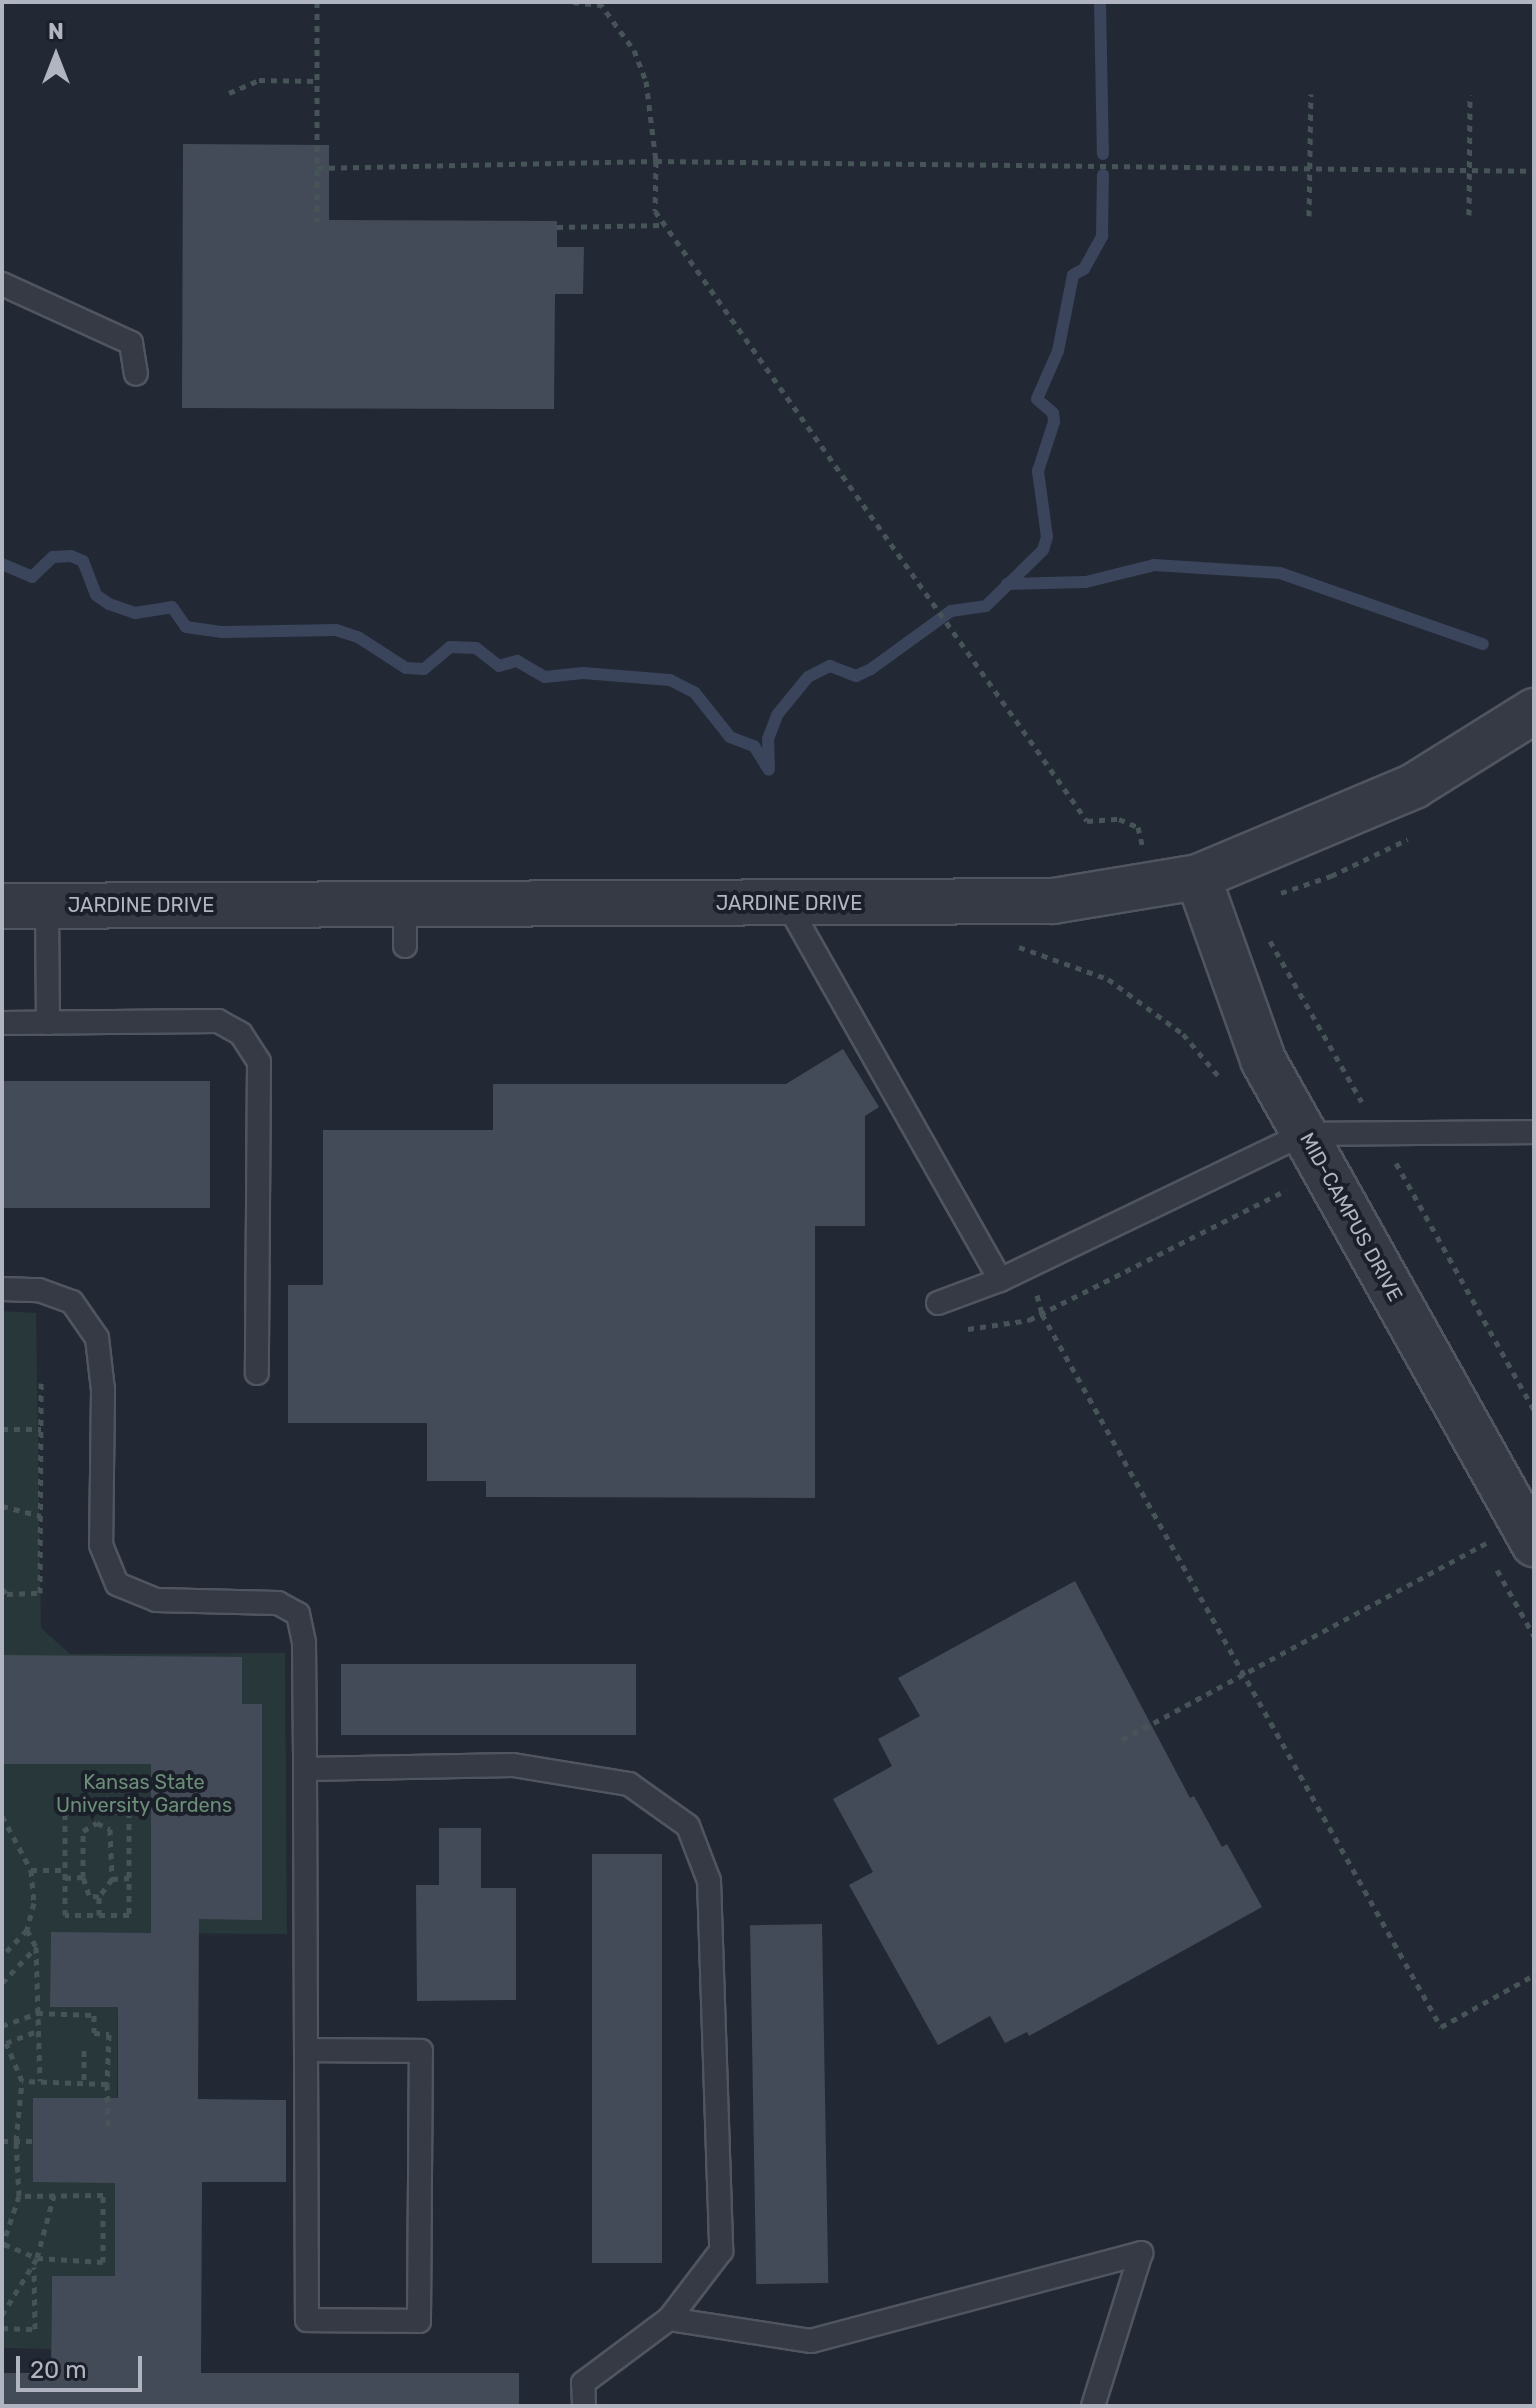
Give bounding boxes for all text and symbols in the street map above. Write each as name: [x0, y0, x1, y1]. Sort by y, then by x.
north arrow: [16, 16, 96, 96]
text: N: [48, 18, 64, 45]
street label: JARDINE DRIVE: [716, 891, 862, 915]
street label: JARDINE DRIVE: [68, 893, 214, 917]
street label: MID-CAMPUS DRIVE: [1295, 1129, 1407, 1305]
park label: Kansas State University Gardens: [56, 1770, 232, 1817]
scale bar: [20, 2340, 146, 2390]
text: 20 m: [30, 2356, 87, 2384]

